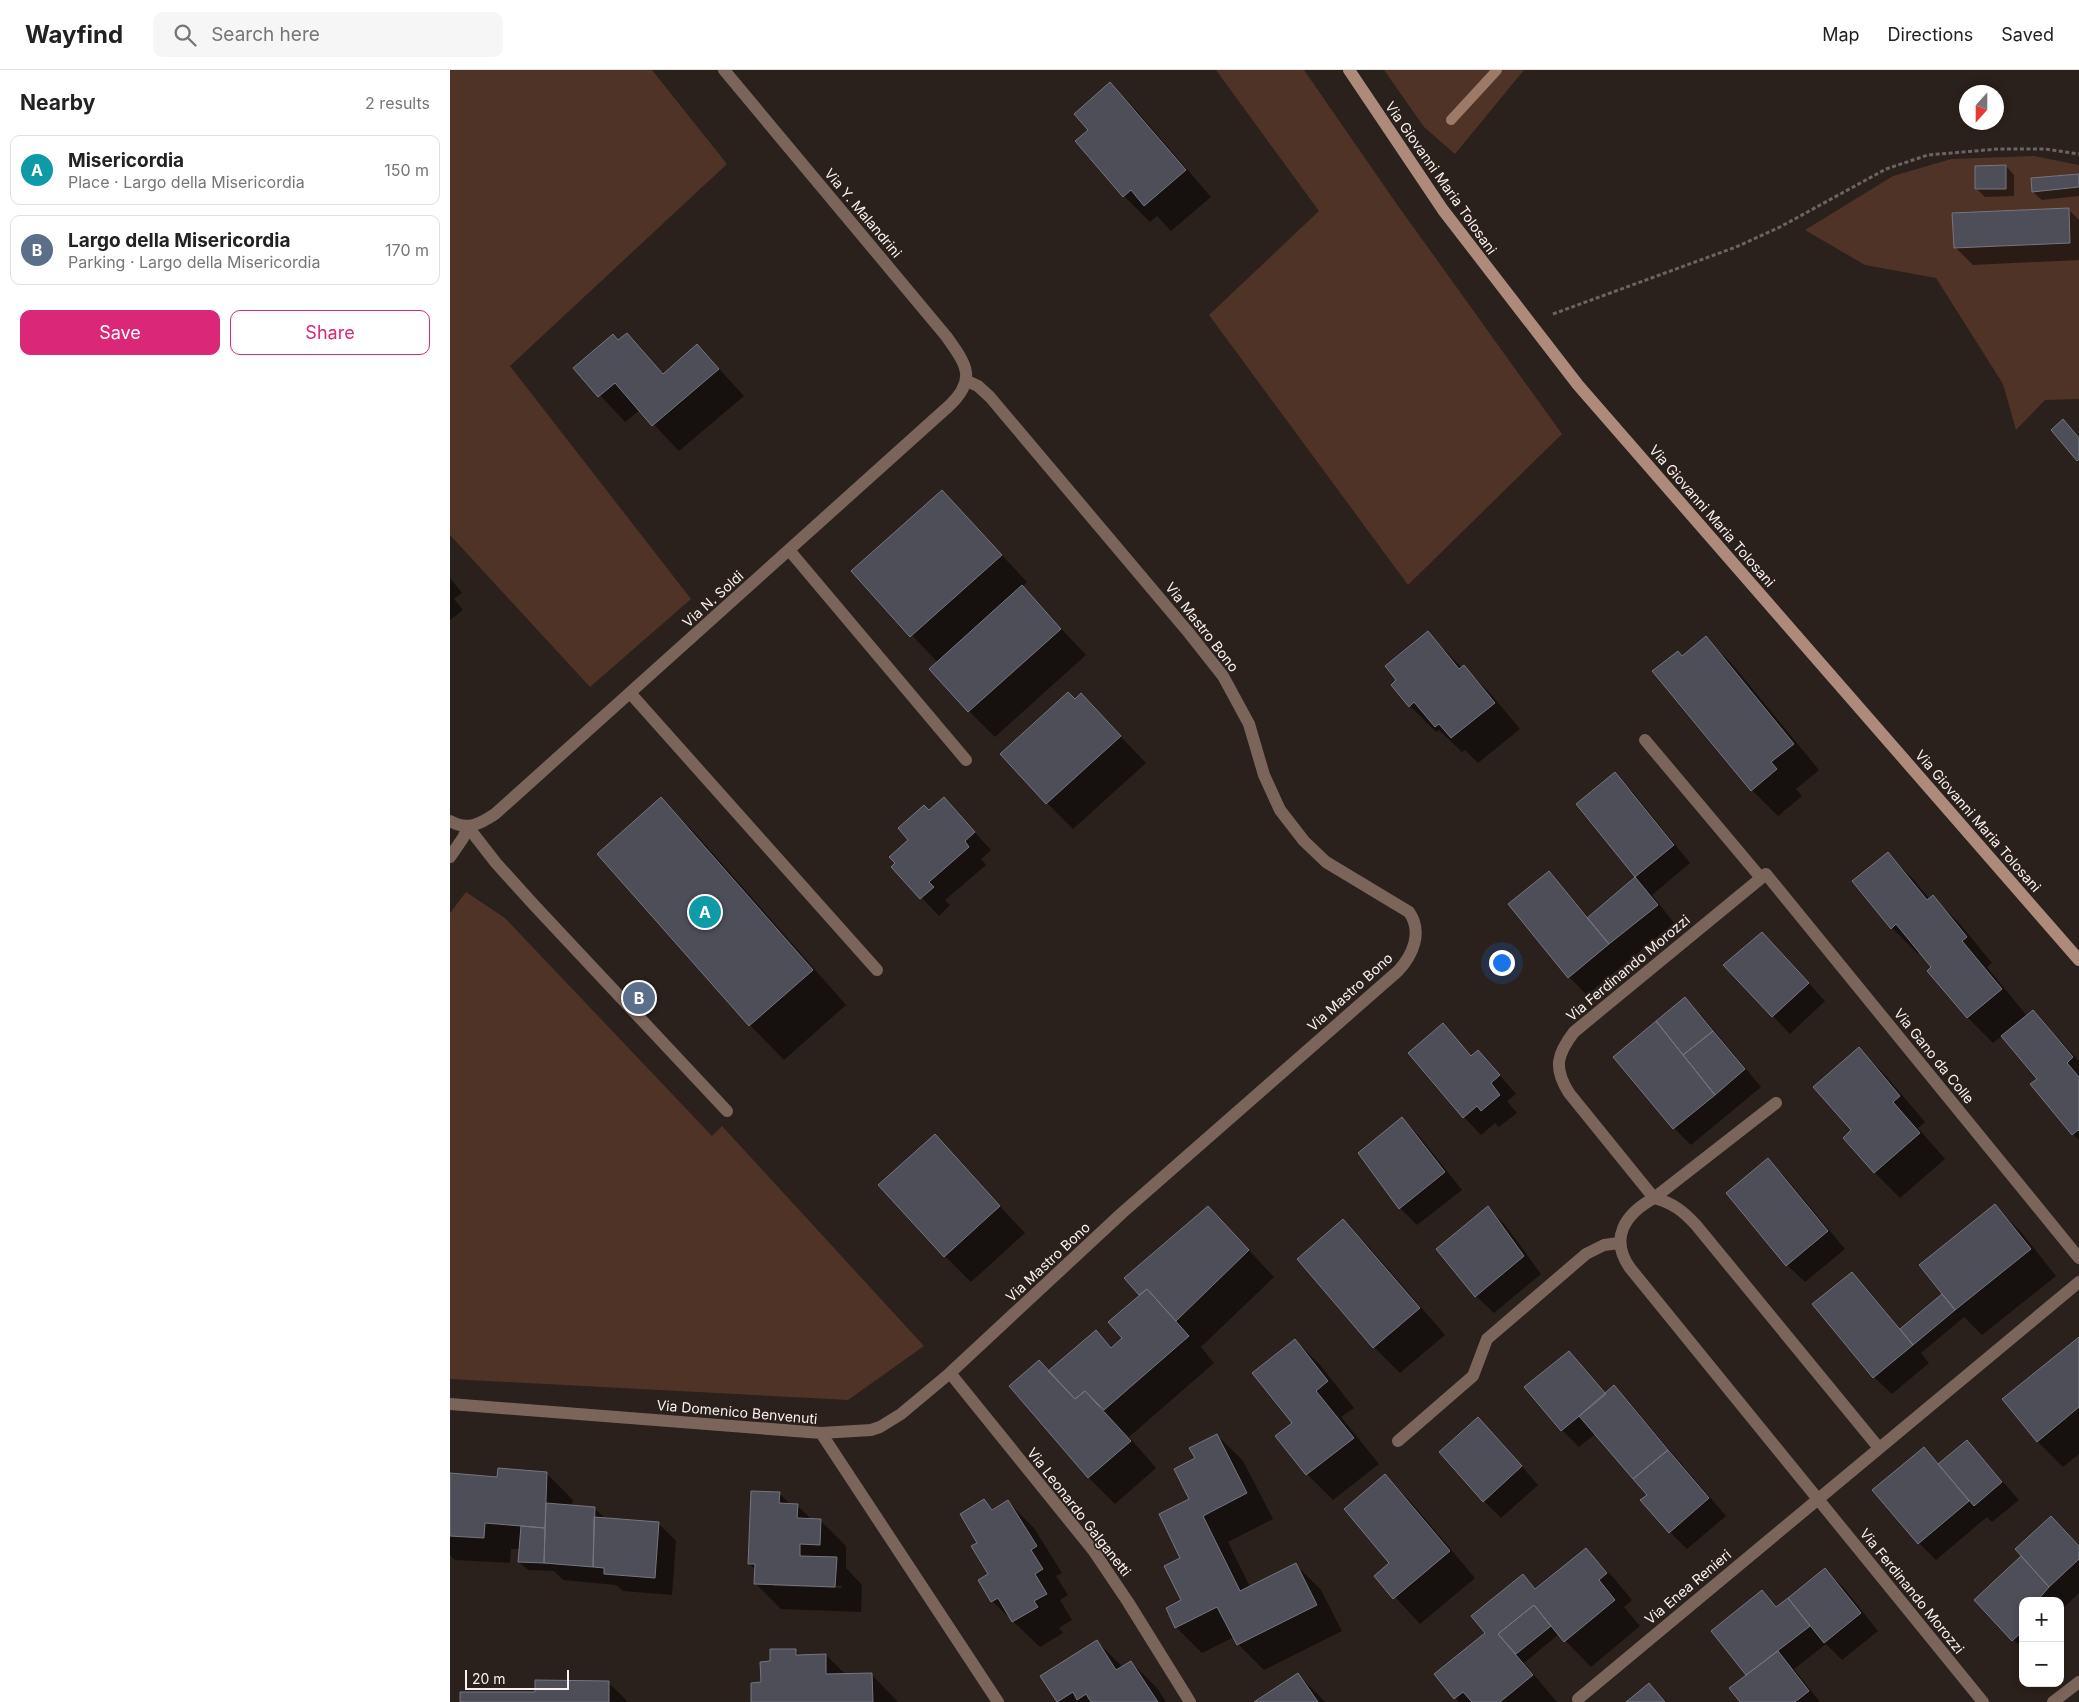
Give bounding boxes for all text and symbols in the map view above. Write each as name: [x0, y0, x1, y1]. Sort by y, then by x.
search box: [153, 12, 503, 57]
text: Wayfind: [25, 20, 123, 49]
icon: search: [171, 21, 199, 49]
text: Search here: [211, 23, 320, 46]
text: Map: [1822, 24, 1860, 45]
text: Directions: [1888, 24, 1973, 45]
text: Saved: [2001, 24, 2054, 45]
north arrow: [1959, 85, 2004, 130]
text: Nearby: [20, 90, 95, 115]
text: 2 results: [365, 93, 430, 113]
street label: Via Giovanni Maria Tolosani: [1382, 98, 1501, 257]
text: Misericordia: [68, 149, 184, 172]
text: A: [31, 160, 43, 180]
text: 150 m: [384, 160, 429, 180]
street label: Via Y. Malandrini: [821, 165, 906, 261]
text: Place · Largo della Misericordia: [68, 172, 305, 192]
text: Largo della Misericordia: [68, 229, 290, 252]
text: B: [32, 240, 42, 260]
text: 170 m: [385, 240, 429, 260]
text: Parking · Largo della Misericordia: [68, 252, 320, 272]
button: Save: [20, 310, 220, 355]
button: Share: [230, 310, 430, 355]
street label: Via Giovanni Maria Tolosani: [1646, 441, 1779, 590]
street label: Via N. Soldi: [679, 567, 747, 630]
street label: Via Mastro Bono: [1162, 579, 1243, 675]
street label: Via Giovanni Maria Tolosani: [1912, 746, 2045, 895]
pin: A: [689, 893, 721, 931]
street label: Via Ferdinando Morozzi: [1562, 911, 1693, 1024]
street label: Via Mastro Bono: [1304, 949, 1396, 1034]
your location: [1489, 950, 1515, 976]
pin: B: [623, 979, 655, 1017]
street label: Via Gano da Colle: [1891, 1005, 1978, 1107]
street label: Via Mastro Bono: [1002, 1218, 1093, 1305]
street label: Via Domenico Benvenuti: [656, 1396, 818, 1427]
street label: Via Leonardo Galganetti: [1024, 1444, 1135, 1579]
street label: Via Ferdinando Morozzi: [1857, 1525, 1968, 1657]
street label: Via Enea Renieri: [1641, 1546, 1734, 1628]
map controls: [2019, 1597, 2064, 1687]
button: +: [2019, 1597, 2064, 1642]
button: −: [2019, 1642, 2064, 1687]
scale bar: [465, 1667, 569, 1690]
text: 20 m: [472, 1670, 506, 1687]

